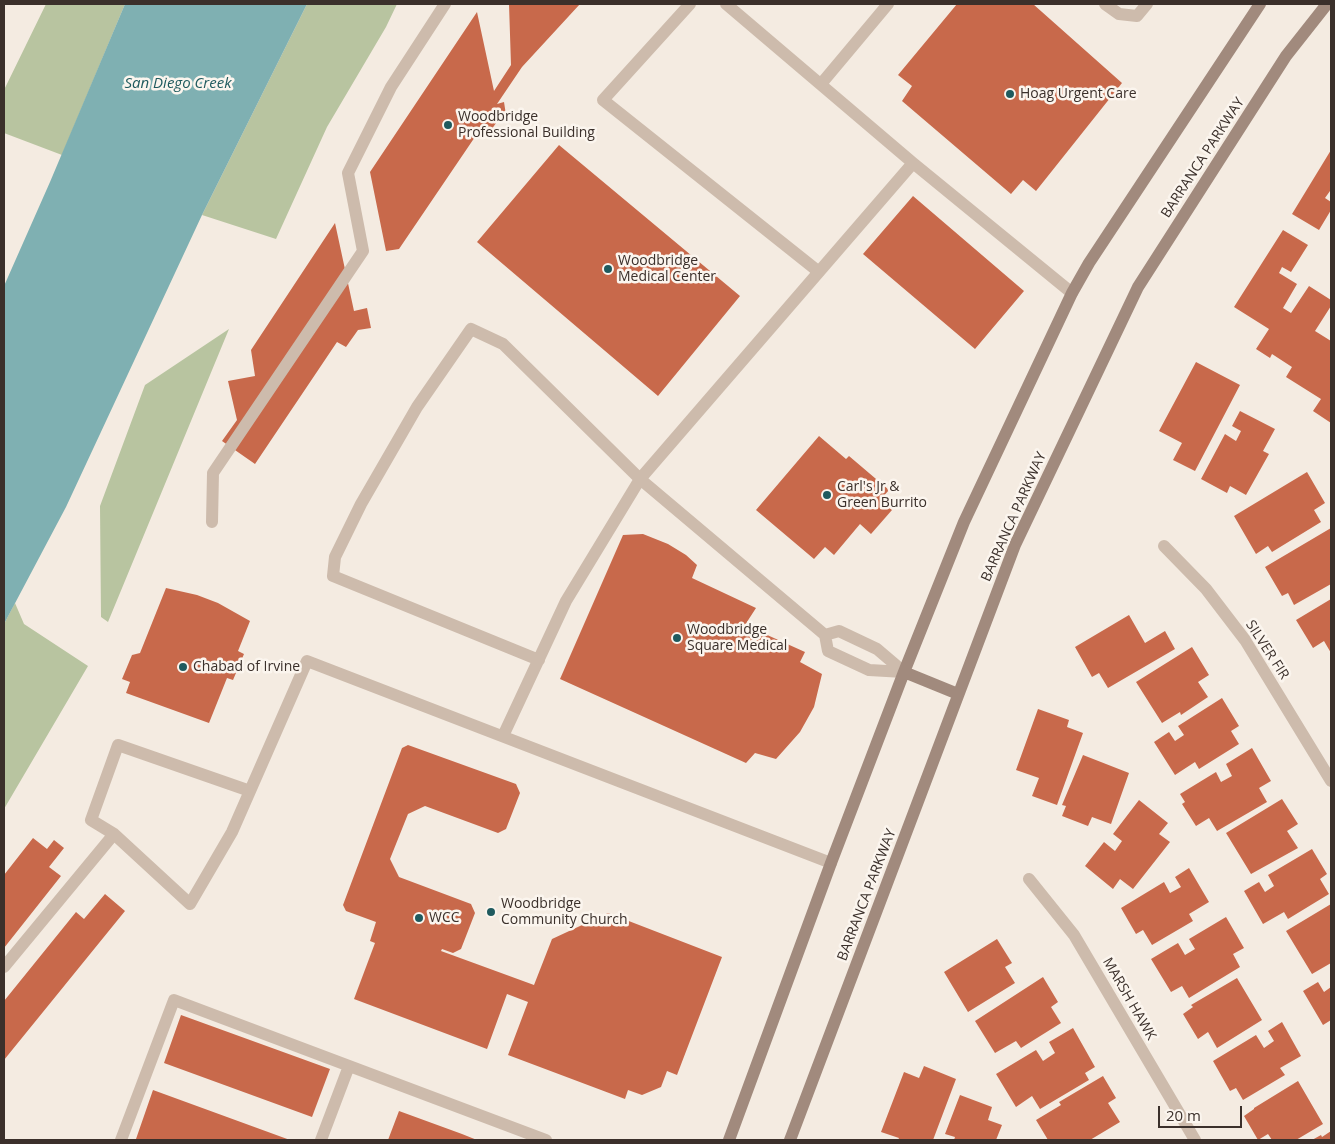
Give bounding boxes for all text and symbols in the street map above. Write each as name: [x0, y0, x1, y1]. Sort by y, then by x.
water label: San Diego Creek: [125, 75, 231, 93]
place label: Hoag Urgent Care: [1020, 86, 1137, 102]
marker: Hoag Urgent Care: [1004, 88, 1016, 100]
street label: BARRANCA PARKWAY: [1158, 95, 1248, 221]
place label: Woodbridge Professional Building: [458, 109, 595, 142]
marker: Woodbridge Professional Building: [442, 119, 454, 131]
place label: Woodbridge Medical Center: [618, 253, 716, 286]
marker: Woodbridge Medical Center: [602, 263, 614, 275]
street label: BARRANCA PARKWAY: [978, 450, 1050, 584]
place label: Carl's Jr & Green Burrito: [837, 479, 927, 512]
marker: Carl's Jr & Green Burrito: [821, 489, 833, 501]
street label: SILVER FIR: [1242, 617, 1292, 683]
place label: Woodbridge Square Medical: [687, 622, 787, 654]
marker: Woodbridge Square Medical: [671, 632, 683, 644]
place label: Chabad of Irvine: [193, 659, 300, 675]
marker: Chabad of Irvine: [177, 661, 189, 673]
street label: BARRANCA PARKWAY: [834, 827, 900, 963]
place label: Woodbridge Community Church: [501, 896, 628, 929]
marker: Woodbridge Community Church: [485, 906, 497, 918]
place label: WCC: [429, 910, 460, 926]
marker: WCC: [413, 912, 425, 924]
street label: MARSH HAWK: [1099, 955, 1159, 1043]
scale bar: [1160, 1096, 1244, 1128]
text: 20 m: [1166, 1105, 1201, 1125]

